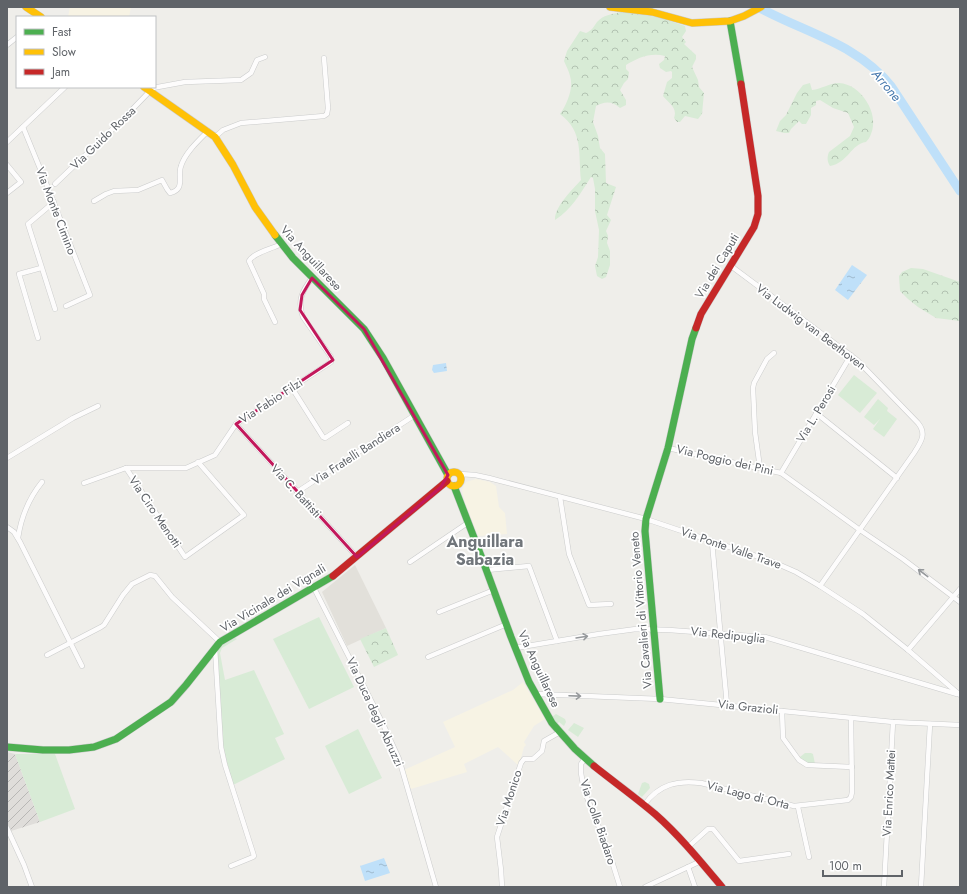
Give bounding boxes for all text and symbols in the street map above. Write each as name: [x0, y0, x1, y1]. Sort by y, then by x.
legend: [16, 16, 156, 88]
text: Fast: [52, 23, 71, 41]
text: Slow: [52, 43, 77, 61]
text: Jam: [50, 63, 70, 81]
water label: Arrone: [867, 64, 906, 106]
street label: Via Guido Rossa: [66, 102, 140, 174]
street label: Via Monte Cimino: [31, 165, 81, 258]
street label: Via Anguillarese: [276, 221, 346, 295]
street label: Via dei Caputi: [690, 230, 744, 302]
street label: Via Ludwig van Beethoven: [752, 280, 870, 374]
street label: Via Fabio Filzi: [236, 374, 306, 428]
street label: Via L. Perosi: [792, 382, 840, 446]
street label: Via Fratelli Bandiera: [308, 419, 404, 489]
street label: Via Poggio dei Pini: [675, 440, 775, 480]
street label: Via C. Battisti: [266, 460, 326, 522]
street label: Via Ciro Menotti: [124, 472, 186, 552]
street label: Via Ponte Valle Trave: [678, 522, 784, 574]
district label: Anguillara Sabazia: [446, 530, 523, 571]
street label: Via Cavalieri di Vittorio Veneto: [625, 530, 657, 689]
street label: Via Vicinale dei Vignali: [217, 559, 329, 637]
one-way arrow: [917, 569, 928, 577]
street label: Via Redipuglia: [690, 622, 766, 648]
street label: Via Anguillarese: [513, 627, 565, 711]
one-way arrow: [575, 633, 588, 641]
street label: Via Duca degli Abruzzi: [342, 654, 408, 770]
one-way arrow: [568, 692, 581, 700]
street label: Via Grazioli: [717, 695, 779, 719]
street label: Via Enrico Mattei: [878, 749, 900, 837]
street label: Via Monico: [491, 767, 527, 829]
street label: Via Lago di Orta: [705, 776, 791, 814]
street label: Via Colle Biadaro: [575, 777, 621, 868]
scale bar: [823, 852, 902, 878]
text: 100 m: [829, 857, 862, 875]

